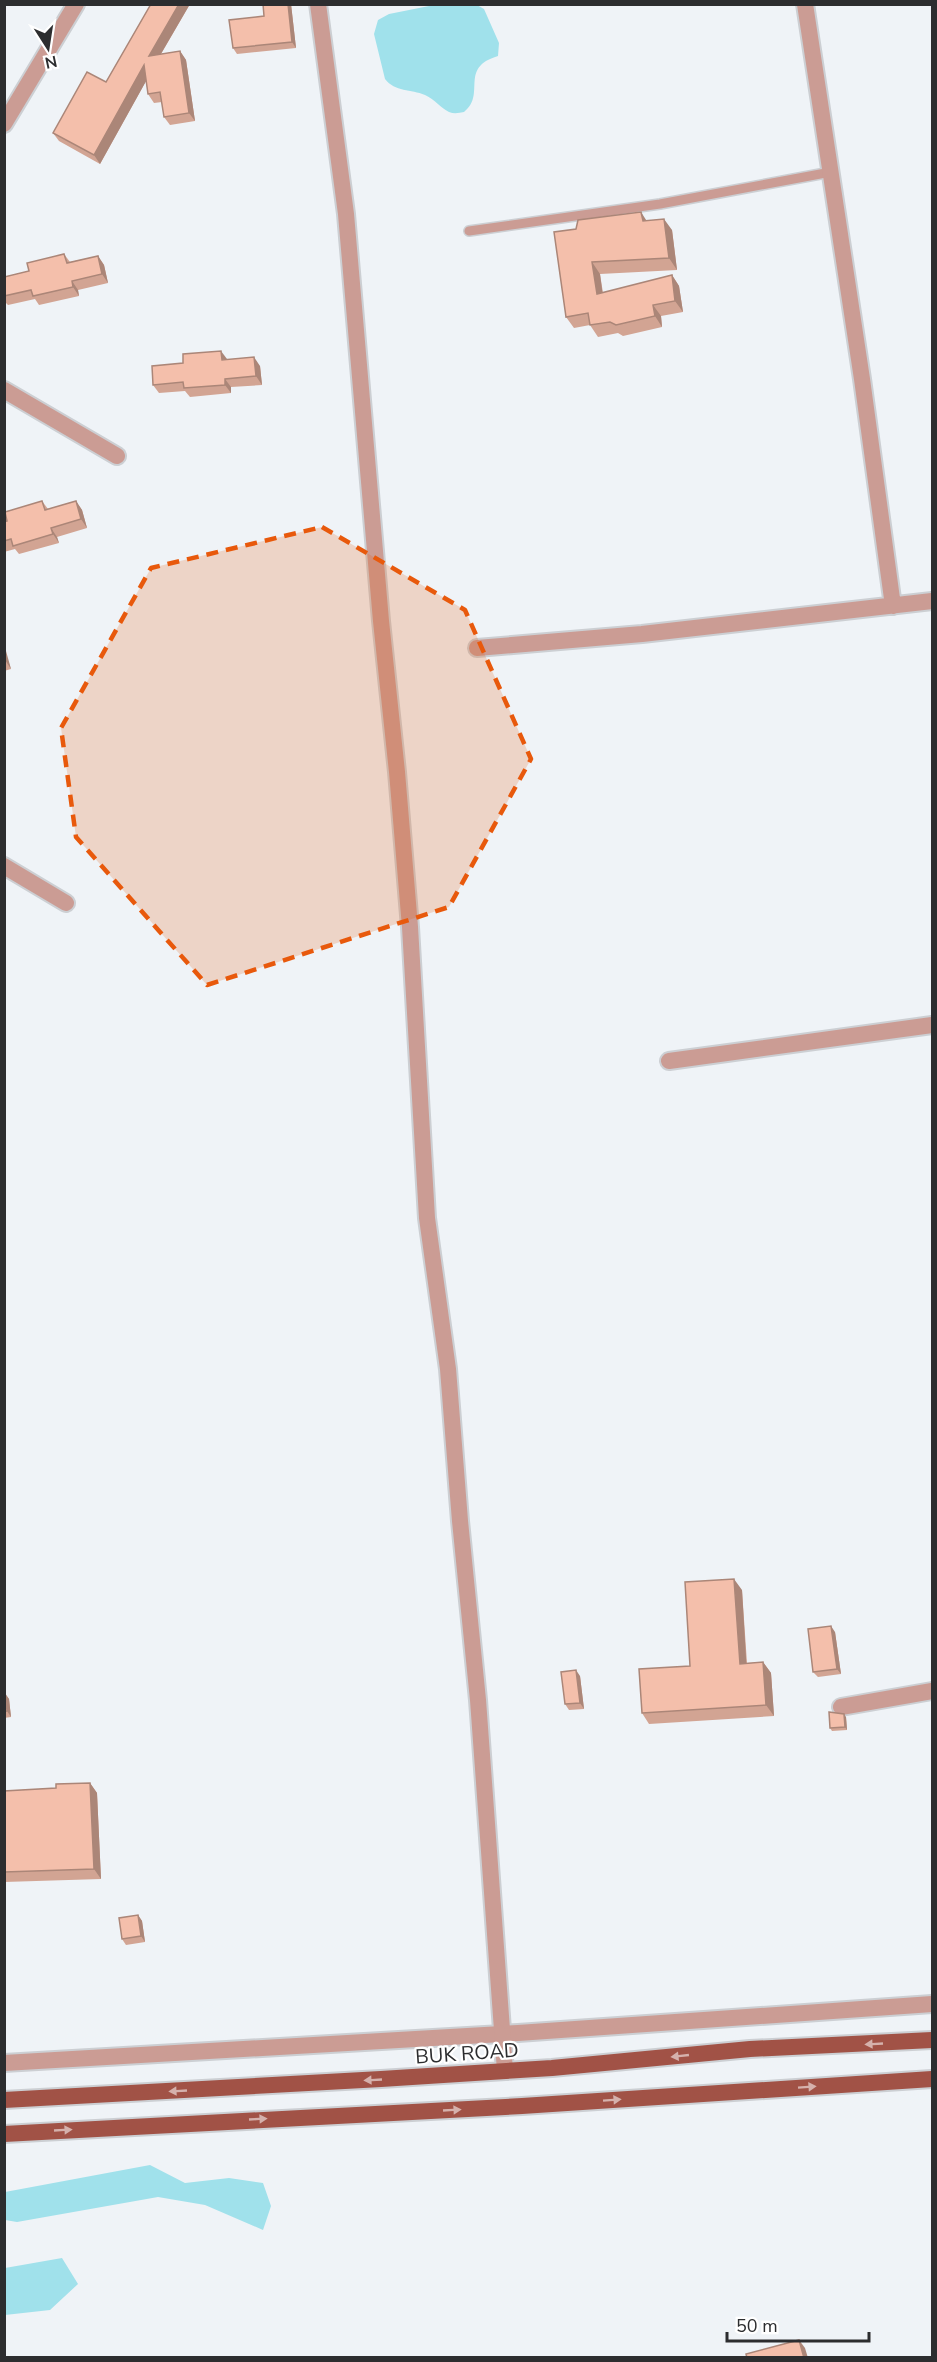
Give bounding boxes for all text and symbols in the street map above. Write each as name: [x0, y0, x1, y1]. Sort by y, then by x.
north arrow: [18, 18, 78, 78]
text: N: [43, 50, 59, 74]
street label: BUK ROAD: [414, 2036, 520, 2071]
one-way arrow: [865, 2039, 884, 2048]
one-way arrow: [670, 2051, 689, 2061]
one-way arrow: [363, 2075, 382, 2085]
one-way arrow: [798, 2083, 817, 2092]
one-way arrow: [168, 2086, 187, 2095]
one-way arrow: [603, 2095, 622, 2105]
one-way arrow: [443, 2105, 462, 2114]
one-way arrow: [248, 2115, 267, 2124]
one-way arrow: [53, 2125, 72, 2135]
scale bar: [727, 2305, 870, 2343]
text: 50 m: [736, 2314, 778, 2338]

